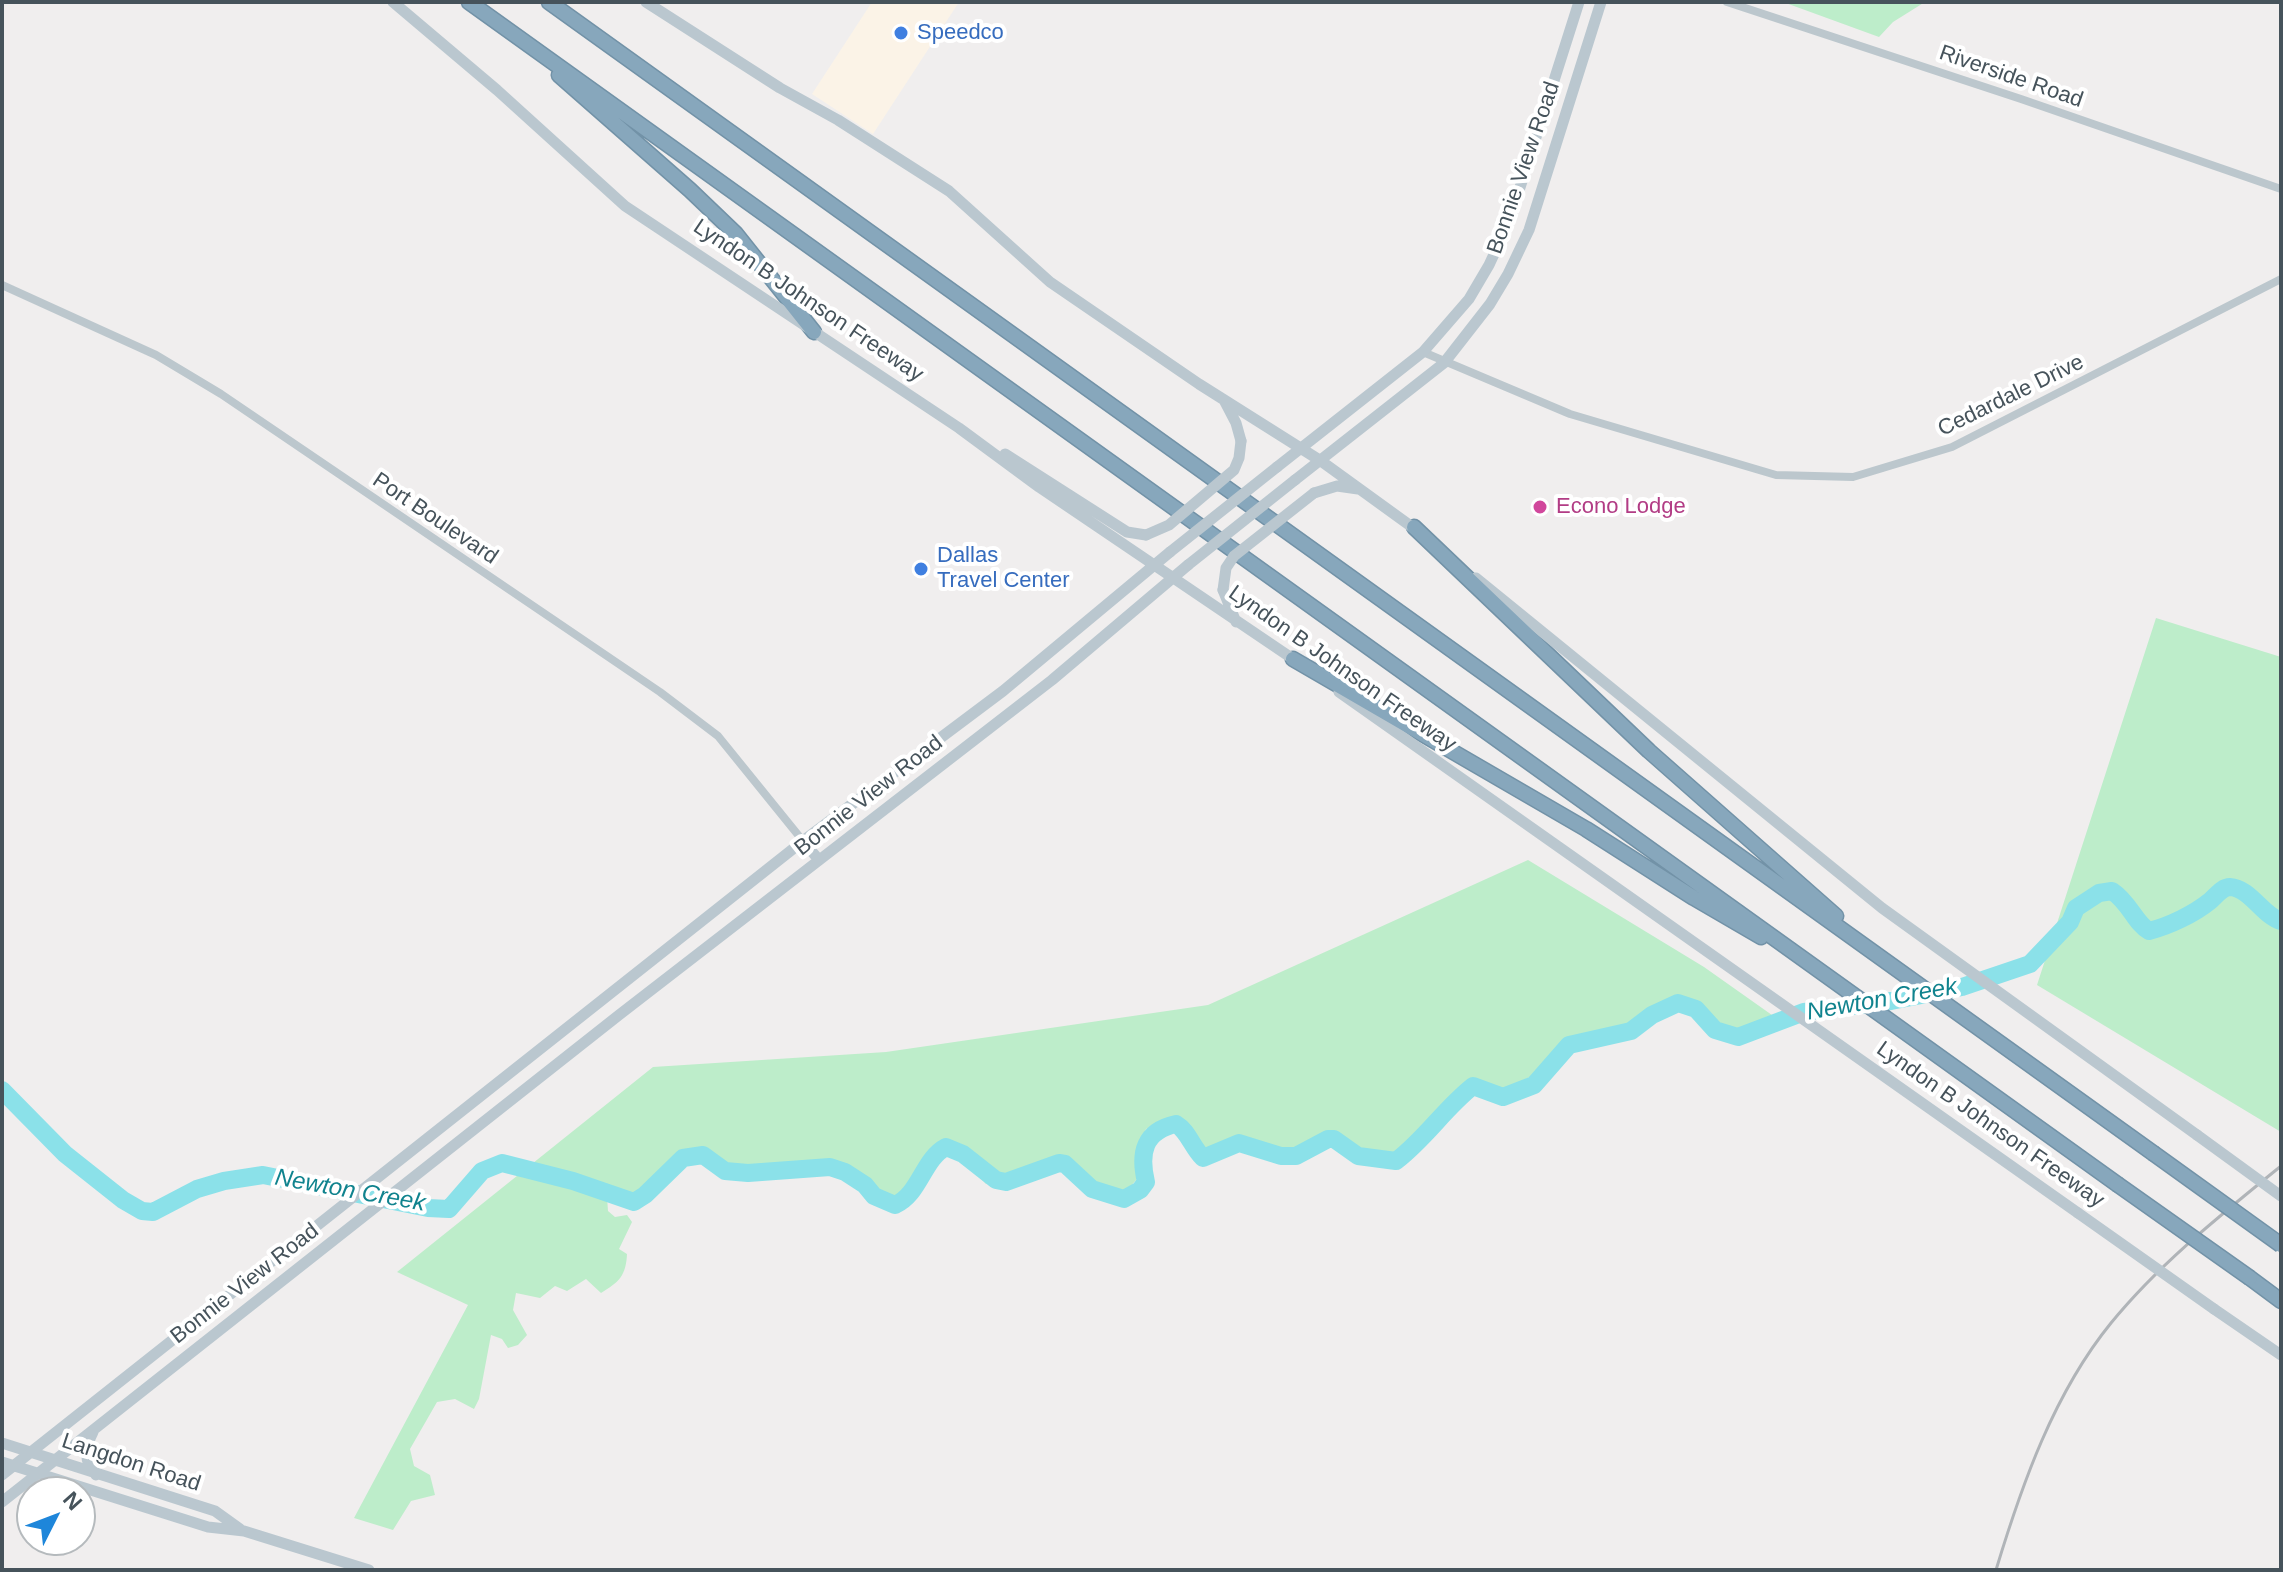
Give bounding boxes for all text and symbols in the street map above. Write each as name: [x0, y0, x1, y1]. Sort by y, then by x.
place label: Speedco: [917, 20, 1004, 46]
marker: Speedco: [892, 24, 910, 42]
street label: Riverside Road: [1936, 40, 2086, 114]
street label: Bonnie View Road: [1482, 78, 1566, 258]
street label: Lyndon B Johnson Freeway: [688, 214, 928, 388]
street label: Cedardale Drive: [1934, 349, 2088, 443]
street label: Port Boulevard: [367, 467, 503, 571]
place label: Econo Lodge: [1556, 494, 1686, 520]
marker: Econo Lodge: [1531, 498, 1549, 516]
place label: Dallas Travel Center: [937, 543, 1069, 594]
marker: Dallas Travel Center: [912, 560, 930, 578]
street label: Lyndon B Johnson Freeway: [1223, 580, 1461, 758]
street label: Bonnie View Road: [790, 730, 948, 862]
water label: Newton Creek: [1805, 973, 1959, 1027]
street label: Lyndon B Johnson Freeway: [1871, 1036, 2109, 1214]
water label: Newton Creek: [273, 1164, 427, 1218]
street label: Bonnie View Road: [166, 1218, 324, 1350]
street label: Langdon Road: [58, 1428, 204, 1498]
north arrow: [16, 1476, 96, 1556]
text: N: [58, 1487, 87, 1515]

